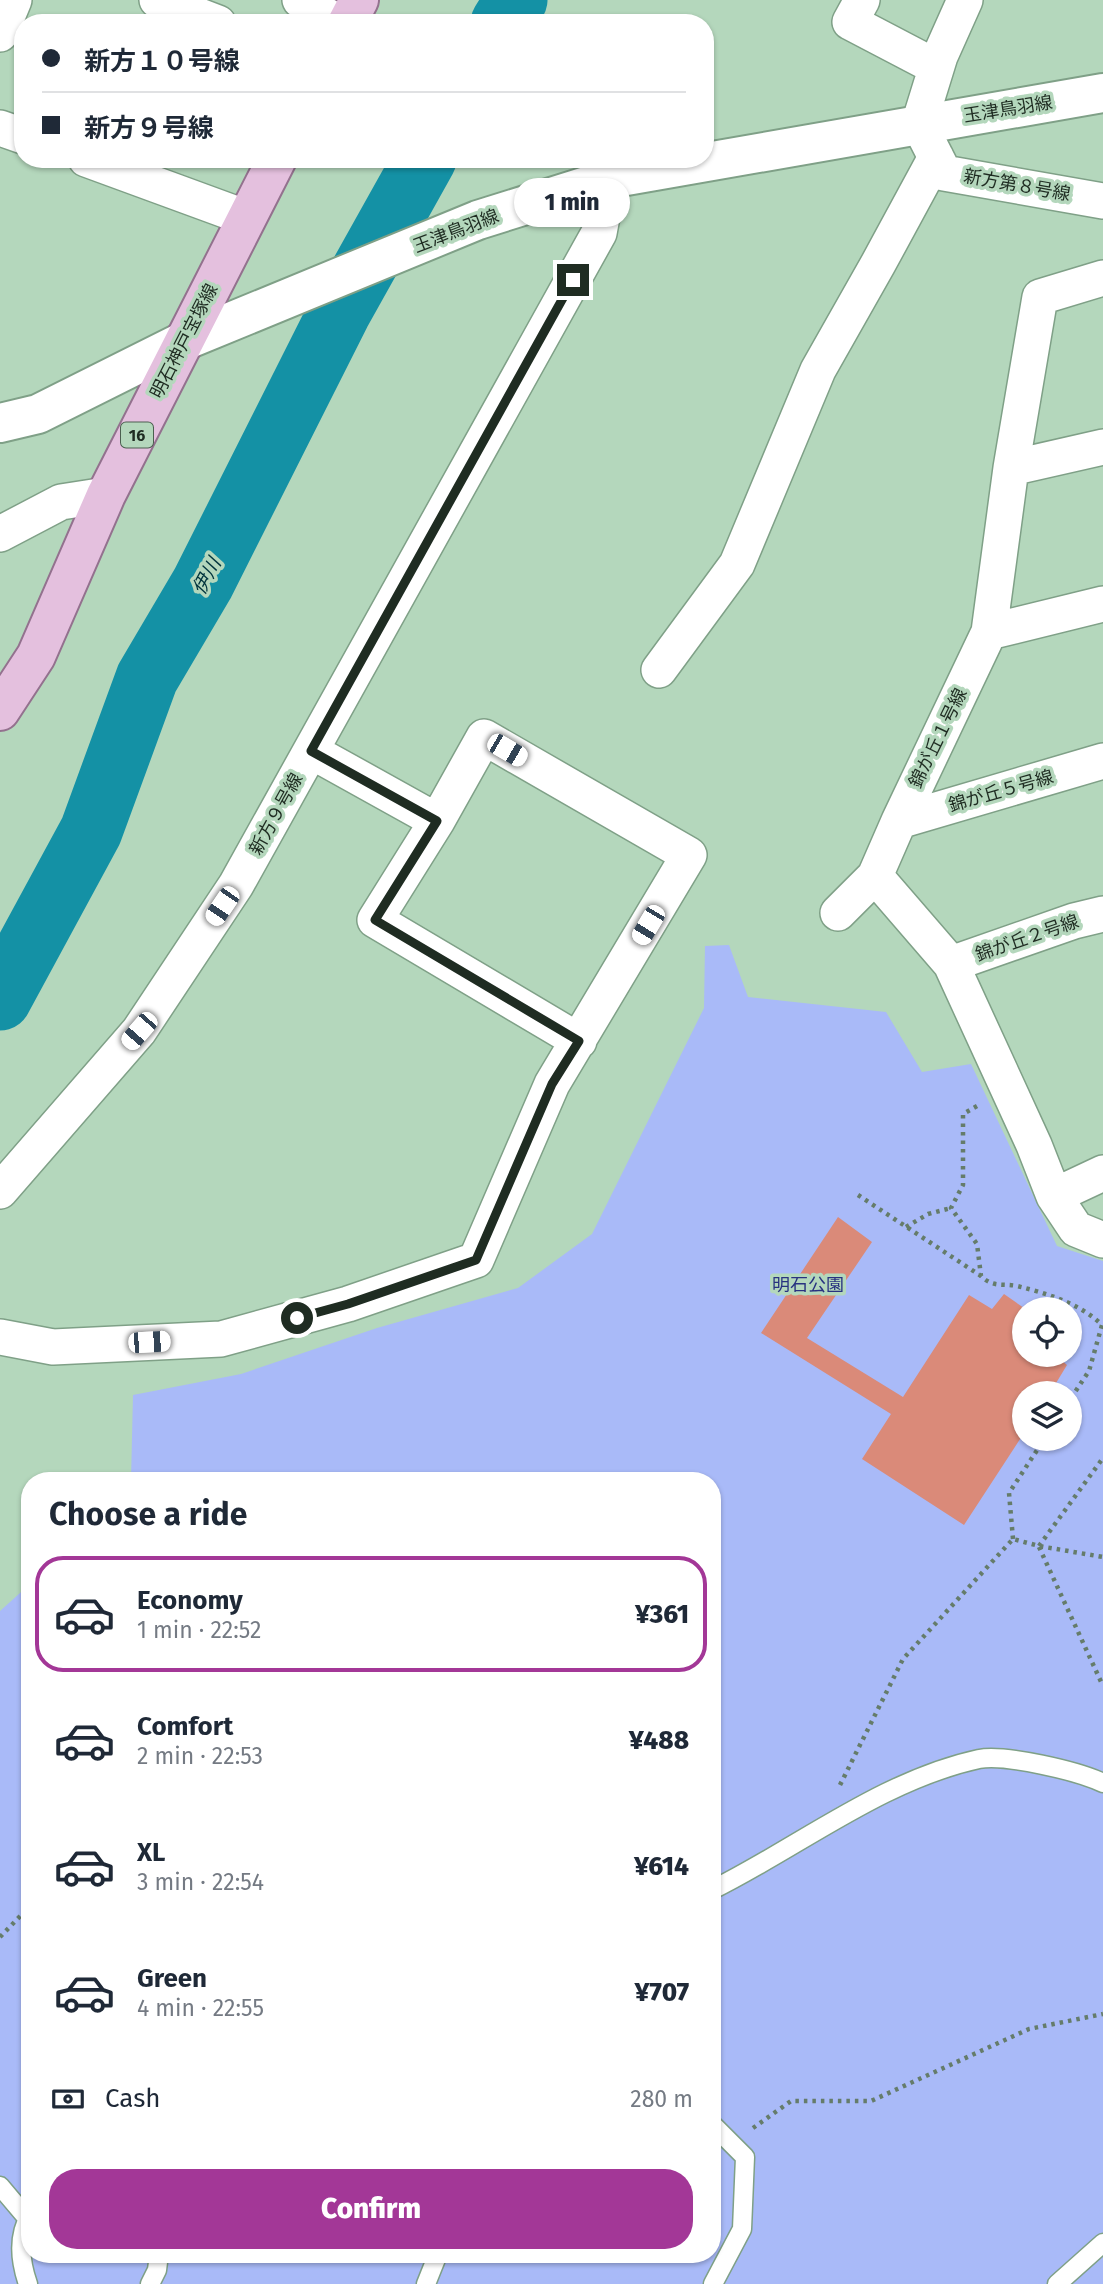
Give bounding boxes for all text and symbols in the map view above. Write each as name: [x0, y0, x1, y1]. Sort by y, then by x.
text: 新方１０号線: [84, 46, 240, 77]
street label: 玉津鳥羽線: [962, 91, 1054, 127]
text: 新方９号線: [84, 113, 214, 144]
street label: 新方第８号線: [962, 165, 1072, 205]
callout: 1 min: [515, 178, 631, 228]
text: 1 min: [544, 188, 600, 216]
street label: 玉津鳥羽線: [410, 205, 502, 257]
route end: [557, 264, 589, 296]
street label: 明石神戸宝塚線: [146, 280, 222, 402]
road number: 16: [121, 422, 153, 448]
water label: 伊川: [187, 552, 226, 598]
street label: 錦が丘１号線: [904, 685, 972, 791]
car: [484, 730, 531, 770]
street label: 錦が丘５号線: [946, 766, 1056, 816]
street label: 新方９号線: [245, 769, 307, 859]
car: [202, 883, 243, 929]
car: [629, 902, 668, 948]
street label: 錦が丘２号線: [972, 910, 1082, 966]
car: [118, 1008, 161, 1054]
park label: 明石公園: [772, 1274, 844, 1296]
map controls: [1012, 1297, 1082, 1451]
button: locate: [1012, 1297, 1082, 1367]
route start: [281, 1302, 313, 1334]
car: [128, 1330, 171, 1354]
button: layers: [1012, 1381, 1082, 1451]
text: Choose a ride: [49, 1495, 247, 1533]
icon: car: [53, 1583, 116, 1646]
text: Economy: [137, 1585, 243, 1616]
text: ¥361: [635, 1599, 689, 1630]
text: 1 min · 22:52: [137, 1616, 261, 1644]
icon: car: [53, 1709, 116, 1772]
text: Comfort: [137, 1711, 233, 1742]
text: ¥488: [629, 1725, 689, 1756]
text: 2 min · 22:53: [137, 1742, 263, 1770]
icon: car: [53, 1835, 116, 1898]
text: XL: [137, 1837, 165, 1868]
text: ¥614: [634, 1851, 689, 1882]
text: 3 min · 22:54: [137, 1868, 264, 1896]
icon: car: [53, 1961, 116, 2024]
text: Green: [137, 1963, 207, 1994]
text: ¥707: [635, 1977, 689, 2008]
text: 4 min · 22:55: [137, 1994, 264, 2022]
icon: cash: [49, 2080, 87, 2118]
text: Cash: [105, 2083, 161, 2114]
text: 280 m: [630, 2085, 693, 2113]
button: Confirm: [49, 2169, 693, 2249]

